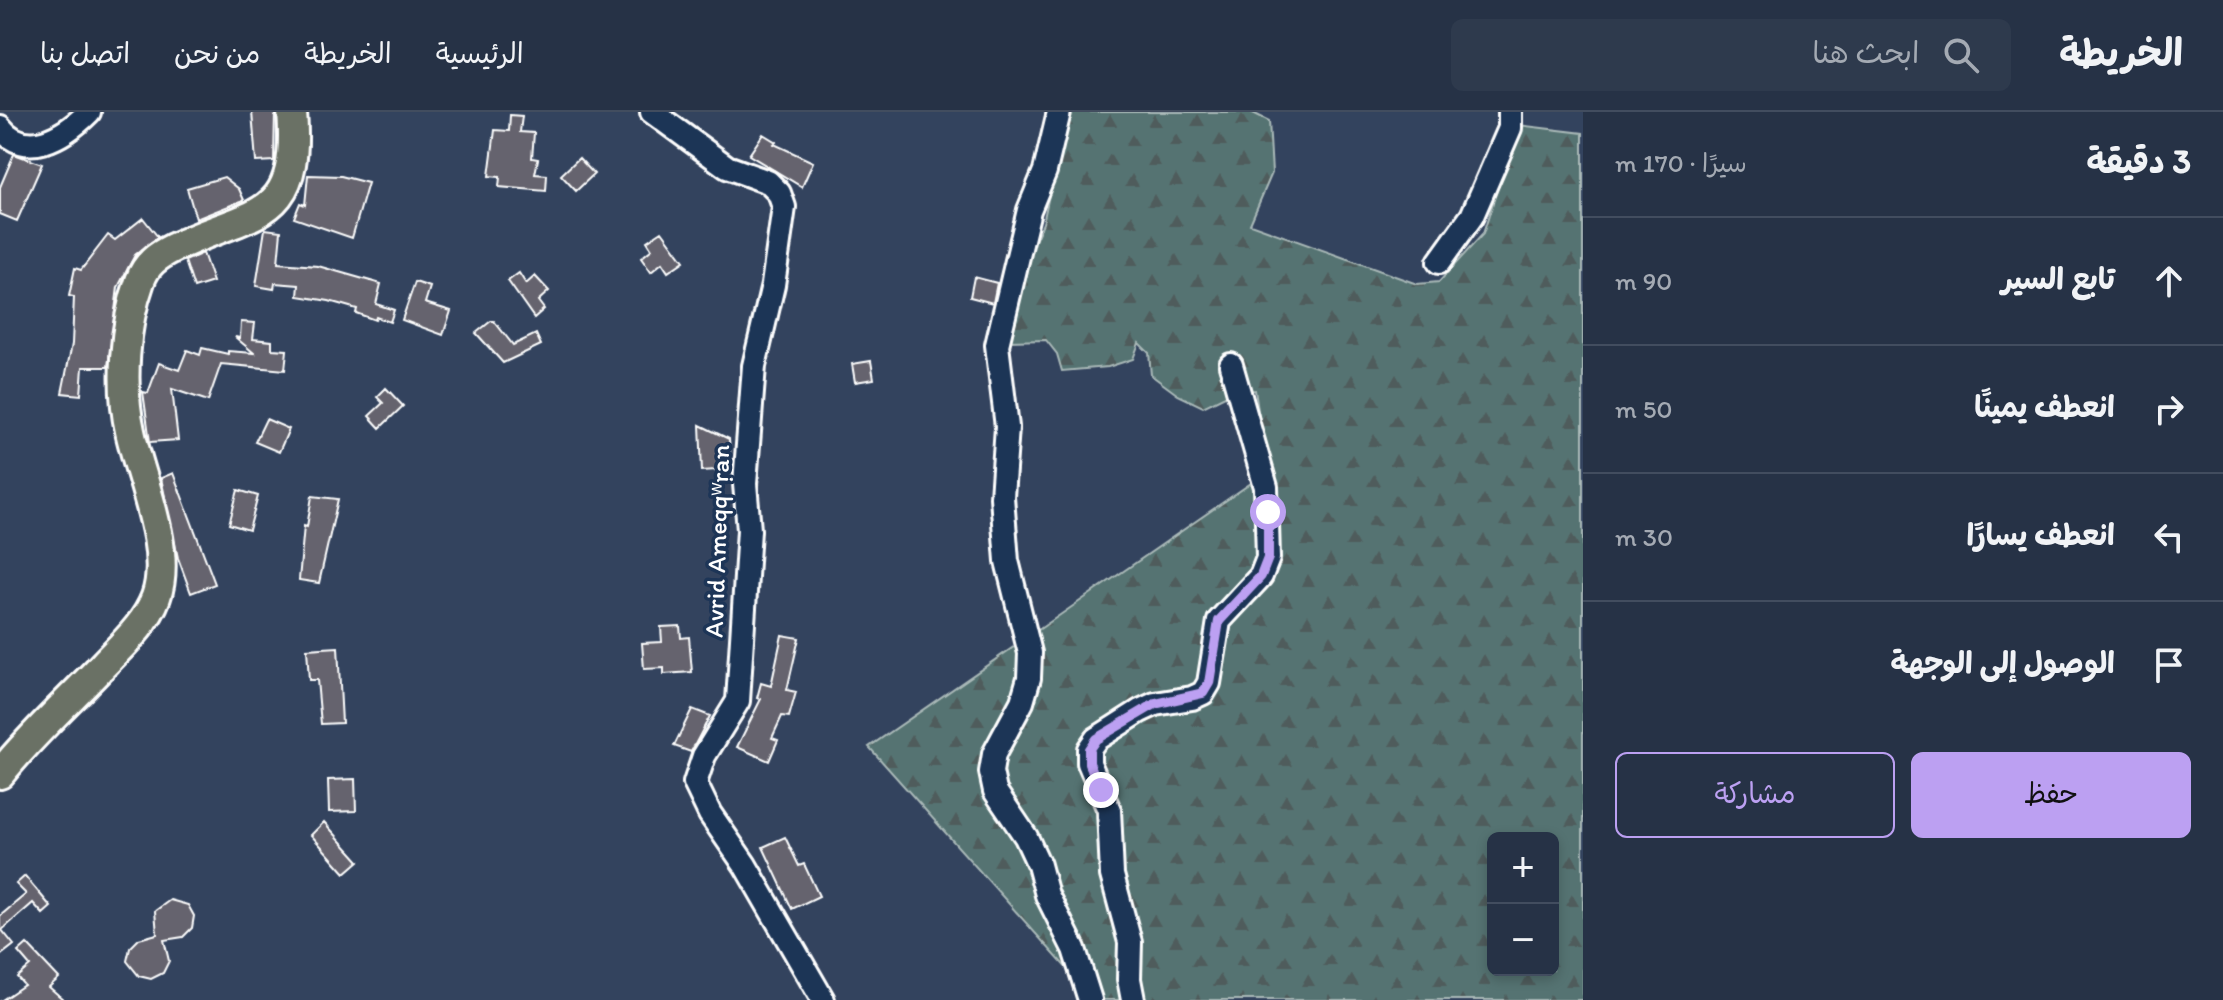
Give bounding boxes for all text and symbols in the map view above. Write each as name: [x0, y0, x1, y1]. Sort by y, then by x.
search box: [1451, 19, 2011, 91]
text: الخريطة: [2059, 30, 2183, 76]
icon: search: [1939, 33, 1983, 77]
text: ابحث هنا: [1812, 34, 1919, 71]
text: اتصل بنا: [40, 36, 130, 70]
text: من نحن: [174, 36, 260, 70]
text: الخريطة: [304, 36, 392, 70]
text: الرئيسية: [436, 36, 524, 70]
text: 3 دقيقة: [2086, 141, 2191, 182]
text: سيرًا · 170 m: [1615, 147, 1747, 179]
icon: ahead: [2147, 259, 2191, 303]
text: تابع السير: [2001, 260, 2115, 297]
text: 90 m: [1615, 265, 1672, 297]
icon: right: [2147, 387, 2191, 431]
text: انعطف يمينًا: [1974, 388, 2115, 425]
text: 50 m: [1615, 393, 1672, 425]
street label: Avrid Ameqqʷṛan: [698, 444, 736, 638]
route start: [1250, 494, 1286, 530]
icon: left: [2147, 515, 2191, 559]
text: انعطف يسارًا: [1966, 516, 2115, 553]
text: 30 m: [1615, 521, 1673, 553]
icon: arrive: [2147, 643, 2191, 687]
text: الوصول إلى الوجهة: [1891, 644, 2115, 681]
button: مشاركة: [1615, 752, 1895, 838]
button: حفظ: [1911, 752, 2191, 838]
route end: [1083, 772, 1119, 808]
map controls: [1487, 832, 1559, 976]
button: +: [1487, 832, 1559, 904]
button: −: [1487, 904, 1559, 976]

